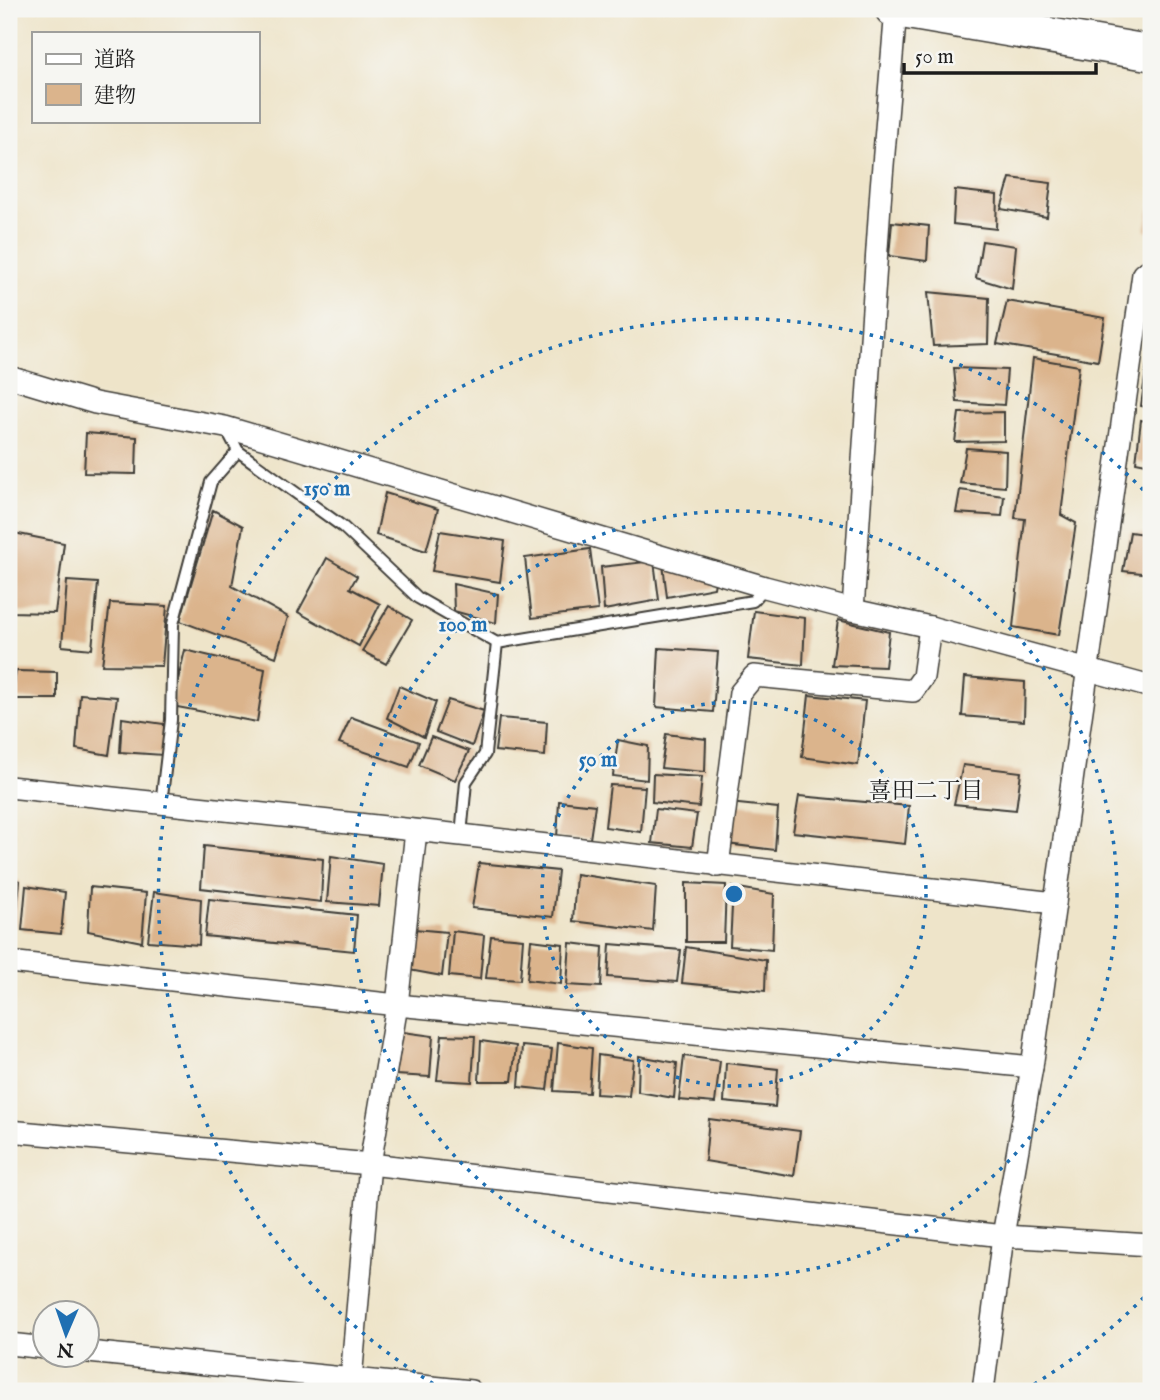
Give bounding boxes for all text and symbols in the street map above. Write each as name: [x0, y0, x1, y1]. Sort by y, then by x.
legend: [32, 32, 259, 122]
scale bar: [904, 32, 1097, 76]
text: 50 m: [915, 44, 954, 71]
text: 道路: [94, 47, 136, 74]
text: 建物: [94, 83, 136, 110]
text: 150 m: [304, 476, 351, 503]
text: 100 m: [438, 612, 488, 639]
text: 50 m: [579, 747, 618, 774]
district label: 喜田二丁目: [869, 777, 984, 806]
centre of rings: [722, 882, 746, 906]
north arrow: [32, 1298, 102, 1368]
text: N: [56, 1337, 75, 1361]

